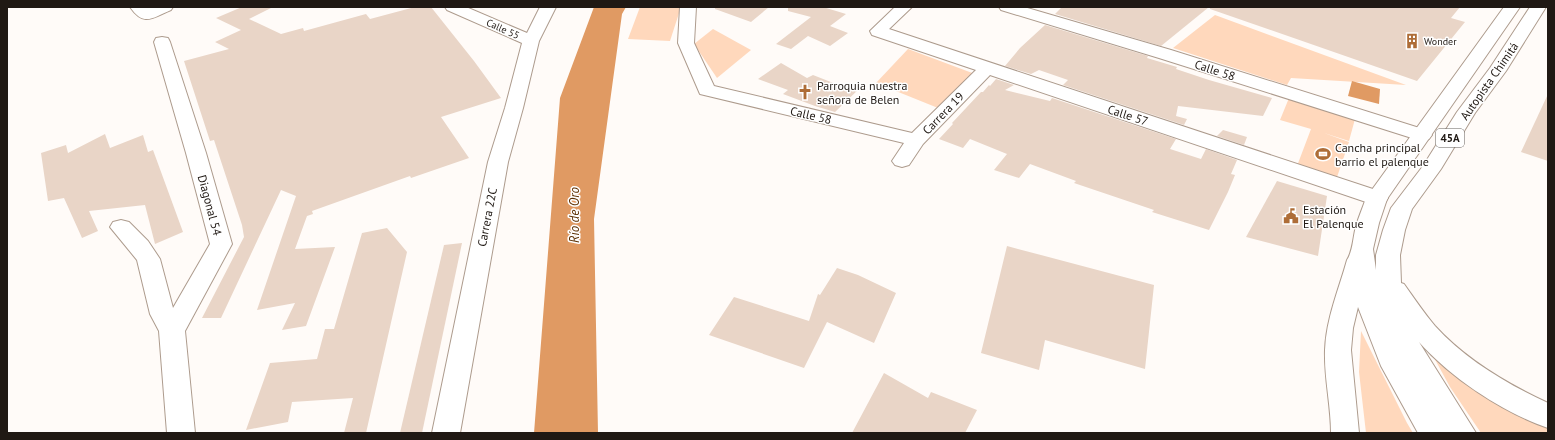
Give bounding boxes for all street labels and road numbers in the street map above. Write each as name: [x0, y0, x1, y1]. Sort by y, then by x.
street label: Calle 55: [484, 16, 522, 42]
street label: Autopista Chimitá: [1457, 39, 1521, 123]
street label: Calle 58: [1193, 56, 1237, 84]
street label: Carrera 19: [919, 89, 967, 137]
street label: Calle 57: [1106, 101, 1150, 129]
street label: Calle 58: [789, 103, 833, 127]
road number: 45A: [1436, 129, 1464, 147]
street label: Diagonal 54: [195, 173, 225, 237]
street label: Carrera 22C: [474, 186, 500, 248]

